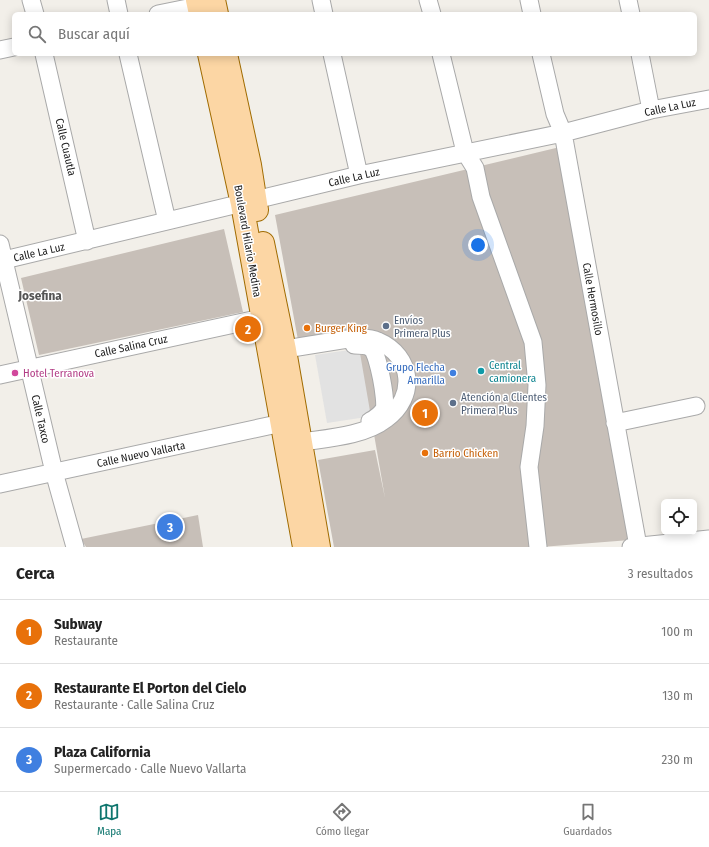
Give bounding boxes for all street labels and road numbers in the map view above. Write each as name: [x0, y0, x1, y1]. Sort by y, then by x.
street label: Calle La Luz: [643, 96, 698, 119]
street label: Calle Cuautla: [53, 117, 78, 177]
street label: Calle La Luz: [327, 165, 382, 190]
street label: Boulevard Hilario Medina: [231, 184, 264, 298]
street label: Calle La Luz: [12, 240, 67, 265]
street label: Calle Hermosillo: [580, 262, 605, 337]
street label: Calle Salina Cruz: [94, 332, 169, 361]
street label: Calle Taxco: [29, 394, 52, 445]
street label: Calle Nuevo Vallarta: [96, 439, 186, 470]

